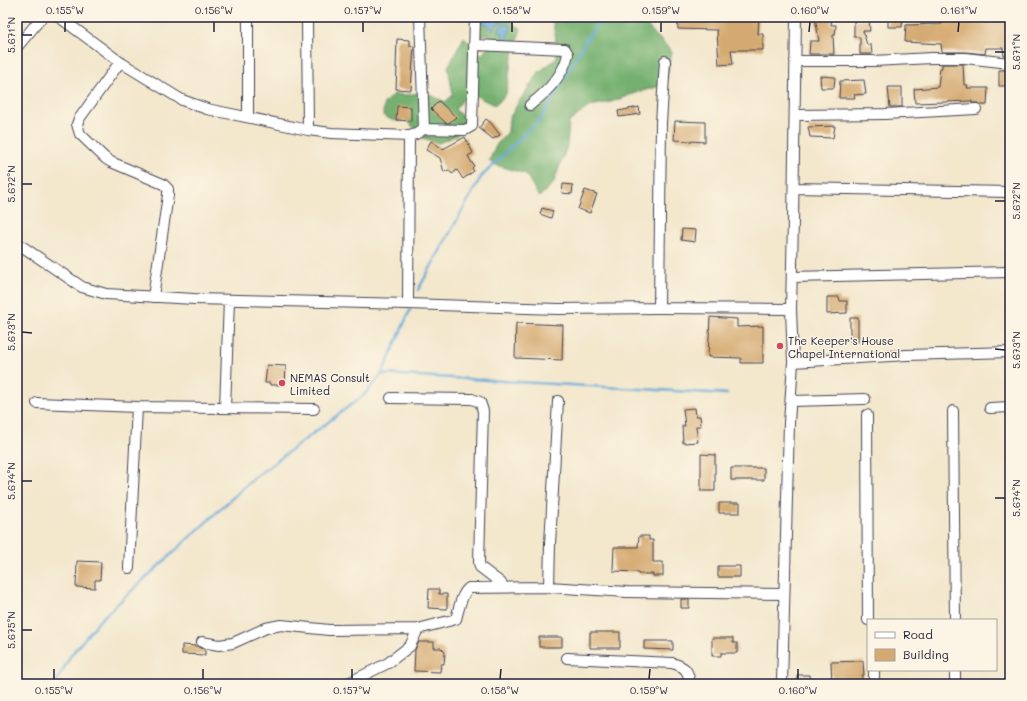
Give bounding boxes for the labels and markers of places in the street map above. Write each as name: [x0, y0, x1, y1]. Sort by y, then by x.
place label: The Keeper's House Chapel International: [788, 333, 900, 361]
marker: The Keeper's House Chapel International: [775, 341, 785, 351]
place label: NEMAS Consult Limited: [290, 370, 370, 398]
marker: NEMAS Consult Limited: [277, 378, 287, 388]

